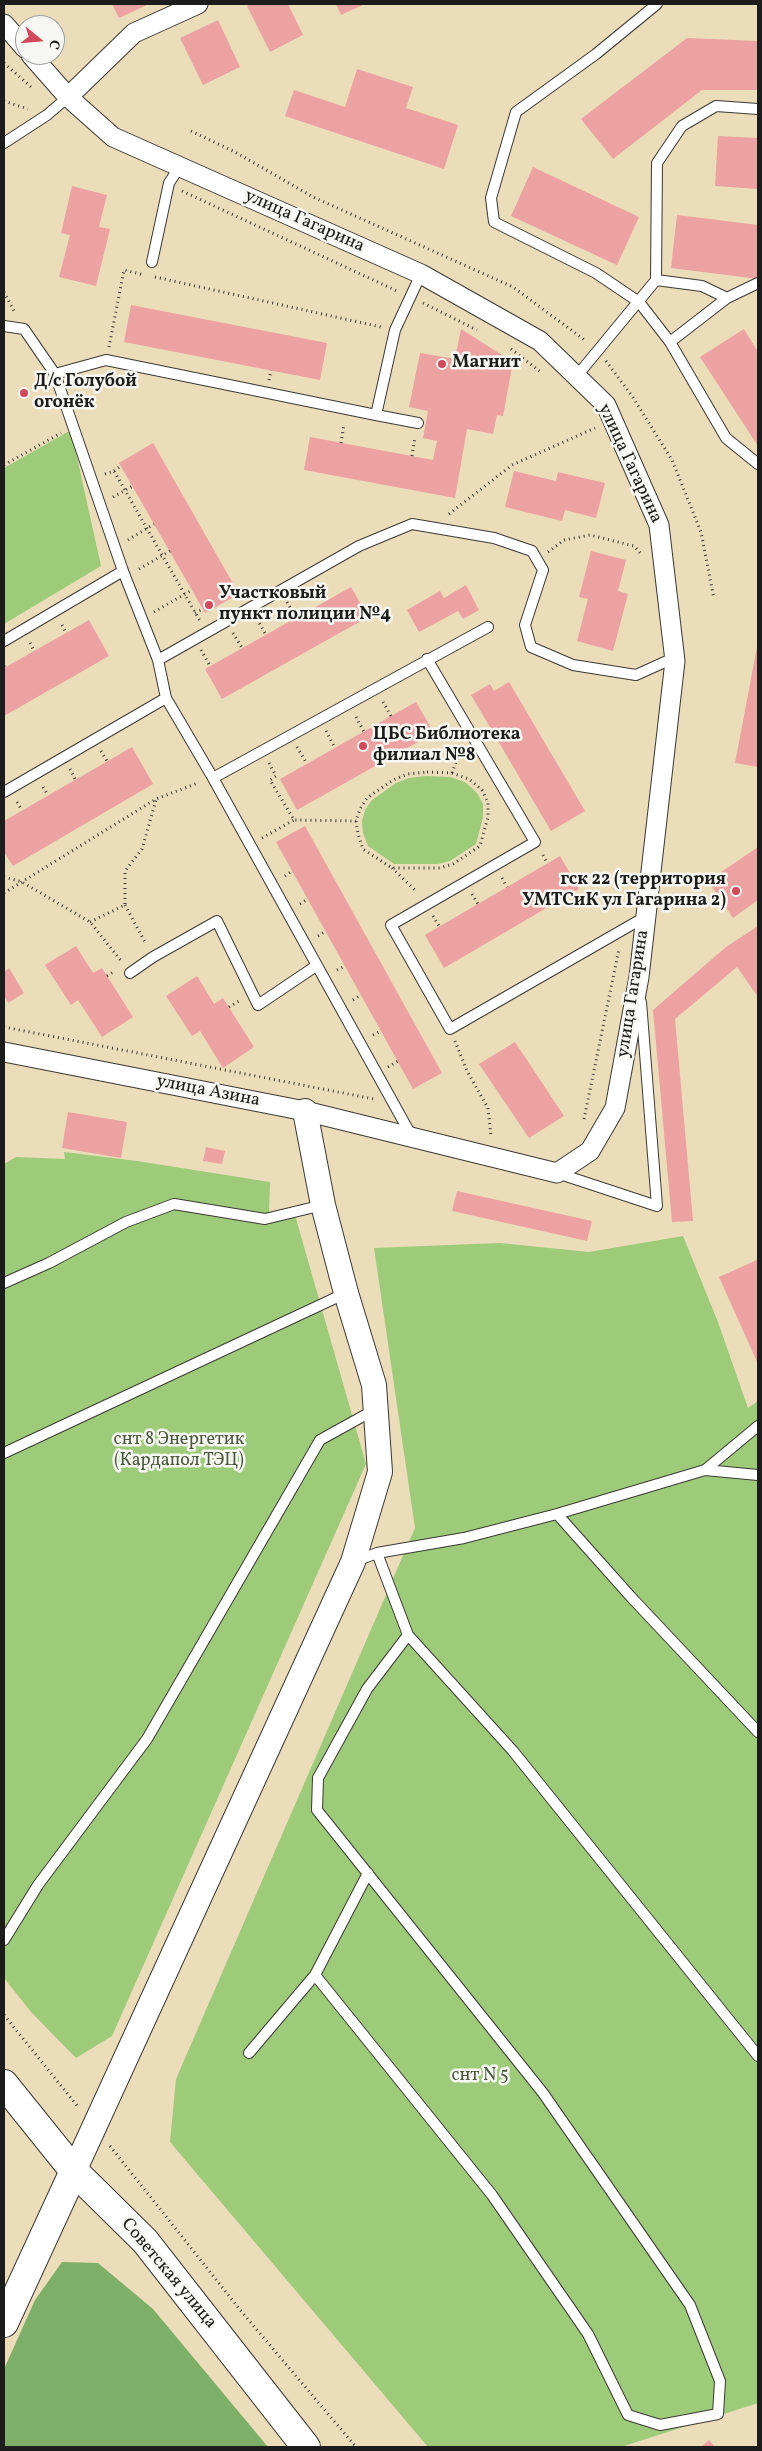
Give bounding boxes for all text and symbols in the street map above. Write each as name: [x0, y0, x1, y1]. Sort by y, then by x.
north arrow: [15, 15, 65, 65]
text: С: [43, 37, 64, 51]
street label: улица Гагарина: [241, 186, 367, 258]
place label: Магнит: [452, 353, 521, 375]
marker: Магнит: [436, 358, 448, 370]
place label: Д/с Голубой огонёк: [34, 372, 137, 414]
marker: Д/с Голубой огонёк: [18, 387, 30, 399]
street label: улица Гагарина: [592, 401, 666, 527]
place label: Участковый пункт полиции №4: [219, 584, 391, 626]
marker: Участковый пункт полиции №4: [203, 599, 215, 611]
place label: ЦБС Библиотека филиал №8: [373, 725, 521, 768]
marker: ЦБС Библиотека филиал №8: [357, 740, 369, 752]
place label: гск 22 (территория УМТСиК ул Гагарина 2): [522, 870, 726, 912]
marker: гск 22 (территория УМТСиК ул Гагарина 2): [730, 885, 742, 897]
street label: улица Гагарина: [613, 929, 655, 1059]
street label: улица Азина: [154, 1071, 262, 1113]
park label: снт 8 Энергетик (Кардапол ТЭЦ): [114, 1430, 244, 1472]
park label: снт N 5: [451, 2066, 509, 2088]
street label: Советская улица: [115, 2214, 221, 2334]

